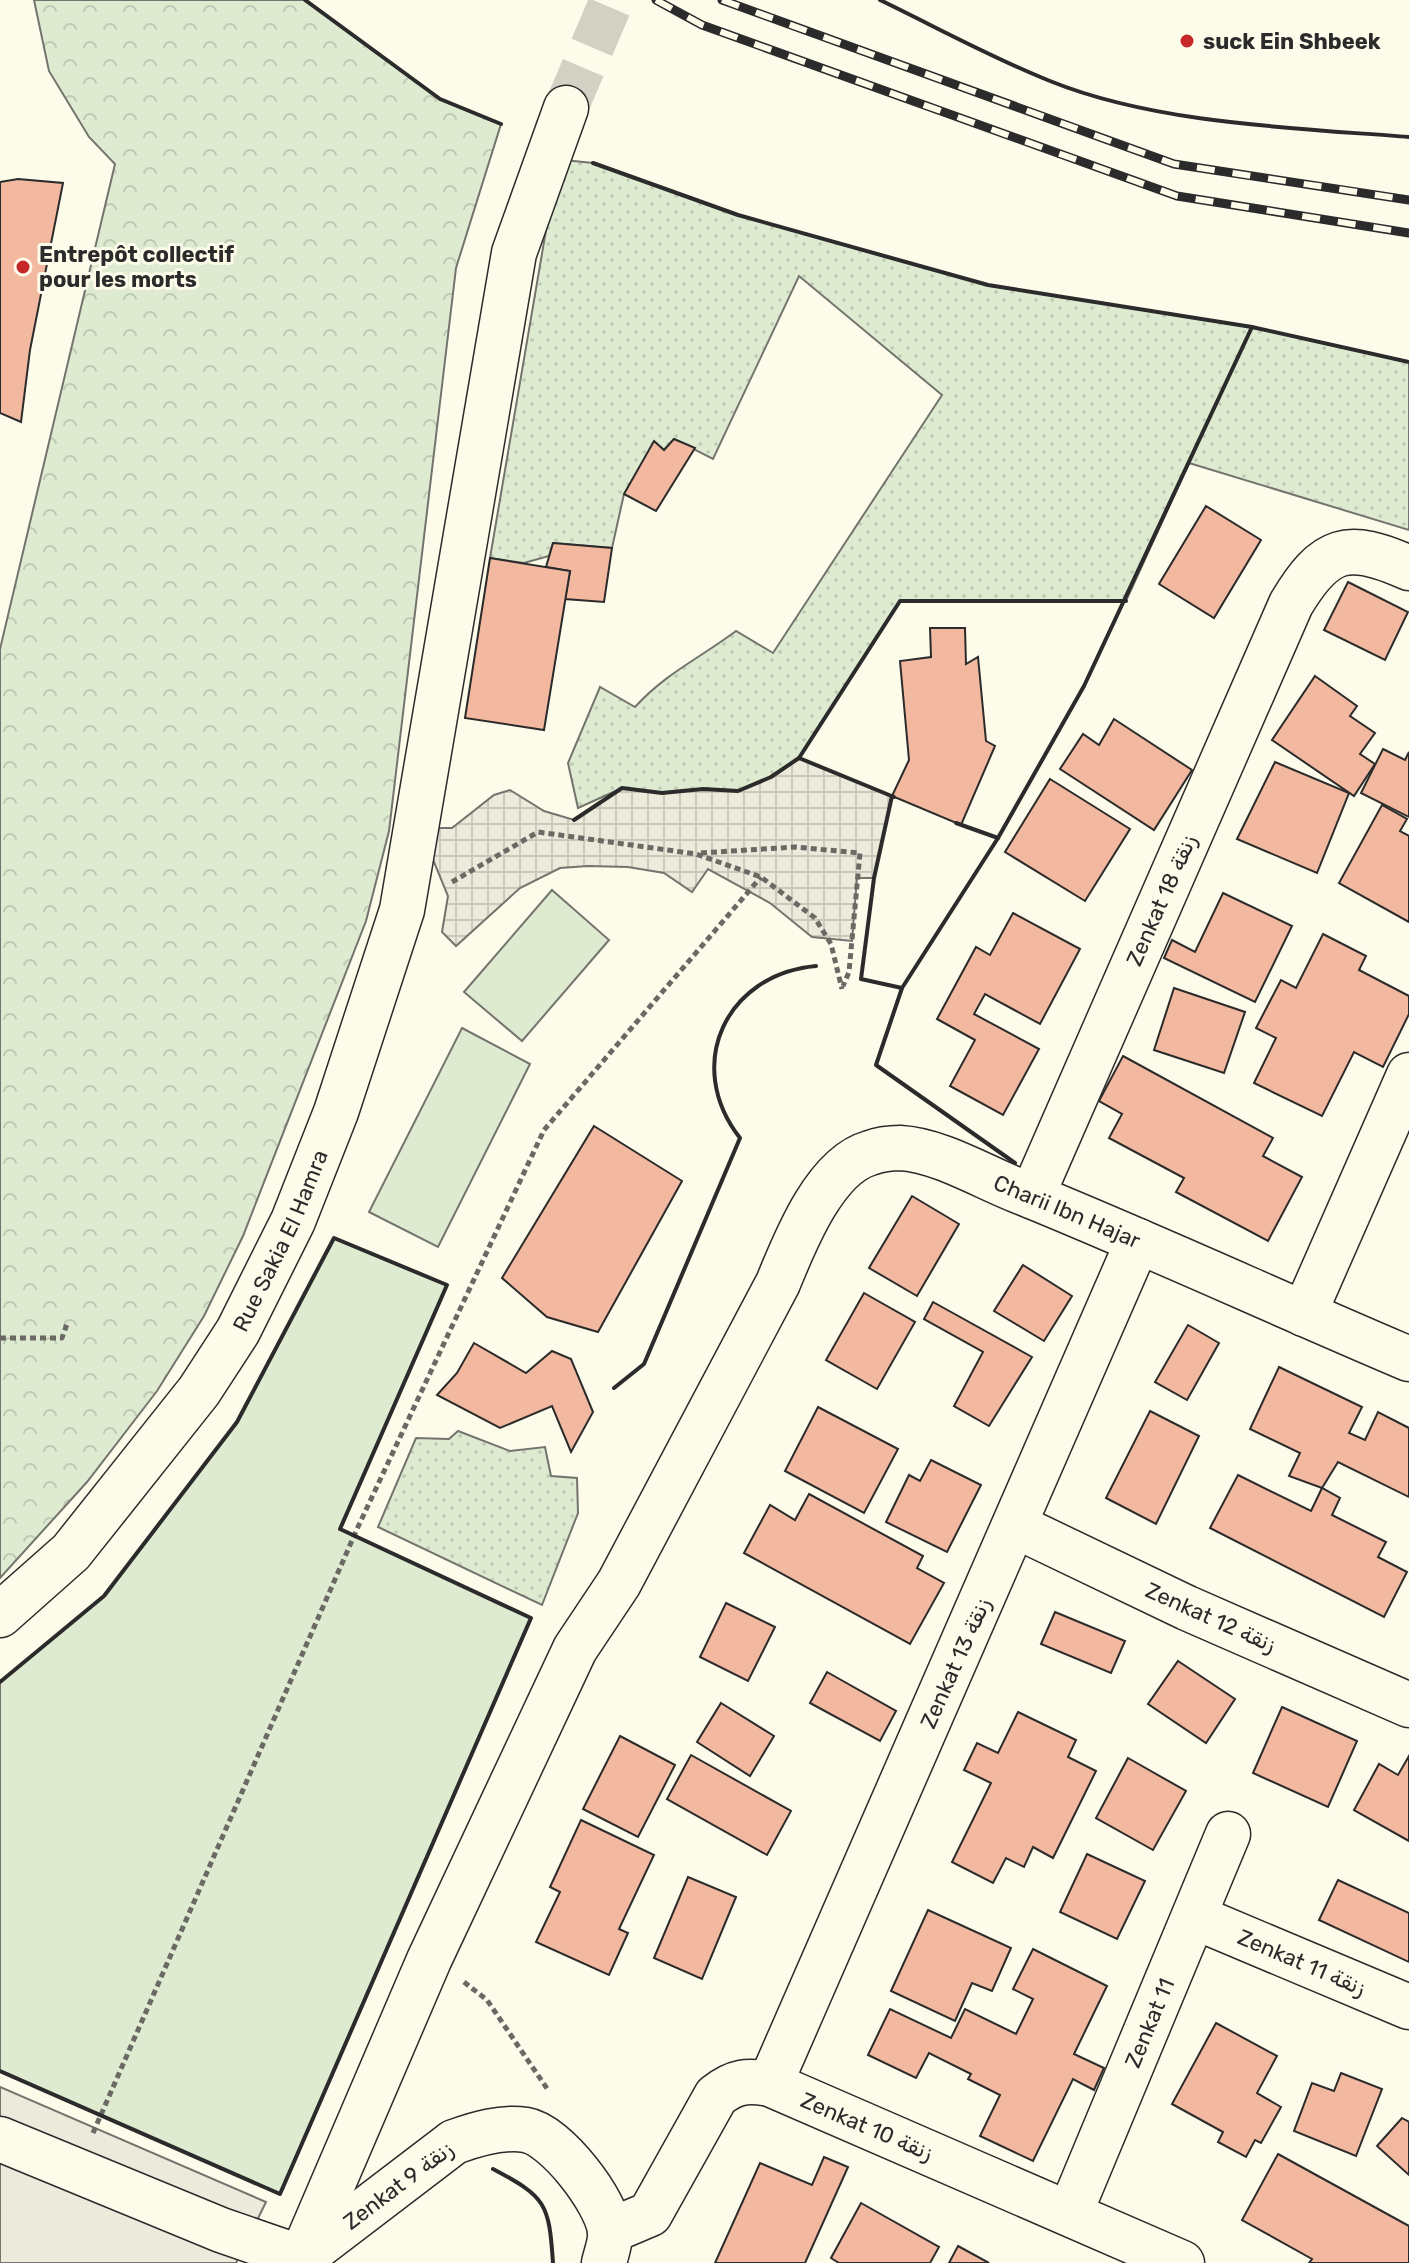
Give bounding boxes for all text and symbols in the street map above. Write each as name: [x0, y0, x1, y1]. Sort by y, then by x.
place label: suck Ein Shbeek: [1203, 28, 1381, 55]
marker: suck Ein Shbeek: [1178, 32, 1196, 50]
place label: Entrepôt collectif pour les morts: [39, 241, 234, 293]
marker: Entrepôt collectif pour les morts: [14, 258, 32, 276]
street label: Zenkat 18 زنقة: [1120, 830, 1202, 970]
street label: Rue Sakia El Hamra: [227, 1146, 334, 1336]
street label: Charii Ibn Hajar: [989, 1169, 1145, 1255]
street label: Zenkat 12 زنقة: [1141, 1577, 1280, 1658]
street label: Zenkat 13 زنقة: [915, 1594, 996, 1733]
street label: Zenkat 11 زنقة: [1234, 1923, 1370, 2002]
street label: Zenkat 11: [1119, 1974, 1180, 2072]
street label: Zenkat 10 زنقة: [797, 2086, 937, 2166]
street label: Zenkat 9 زنقة: [338, 2135, 459, 2235]

